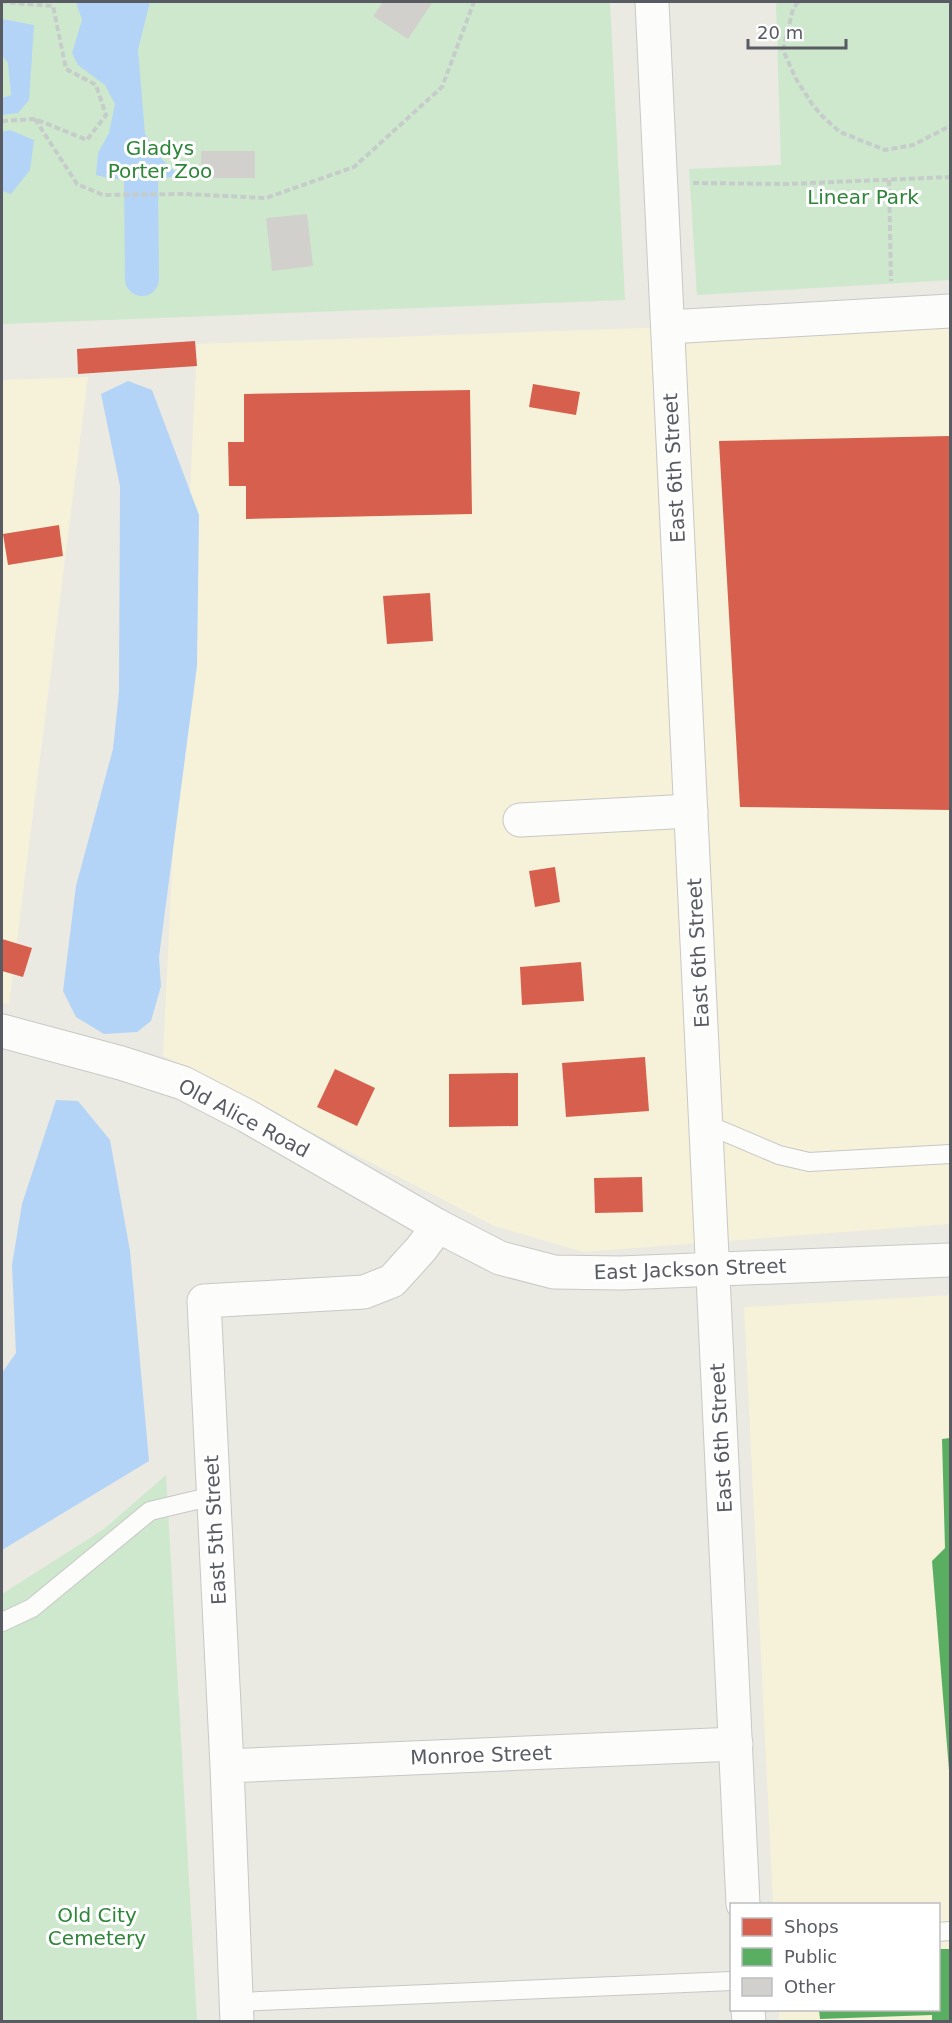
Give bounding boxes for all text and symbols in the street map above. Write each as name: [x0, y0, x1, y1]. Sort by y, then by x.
scale bar: [748, 12, 846, 50]
text: 20 m: [757, 22, 803, 43]
park label: Gladys Porter Zoo: [108, 136, 212, 183]
park label: Linear Park: [807, 185, 919, 209]
street label: East 6th Street: [658, 392, 690, 543]
street label: East 6th Street: [682, 877, 714, 1028]
street label: Old Alice Road: [174, 1073, 314, 1163]
street label: East Jackson Street: [593, 1254, 787, 1284]
street label: East 6th Street: [705, 1362, 737, 1513]
street label: East 5th Street: [199, 1454, 231, 1605]
street label: Monroe Street: [410, 1741, 552, 1769]
park label: Old City Cemetery: [48, 1903, 146, 1950]
legend: [730, 1903, 940, 2011]
text: Shops: [784, 1916, 839, 1937]
text: Public: [784, 1946, 837, 1967]
text: Other: [784, 1976, 836, 1997]

